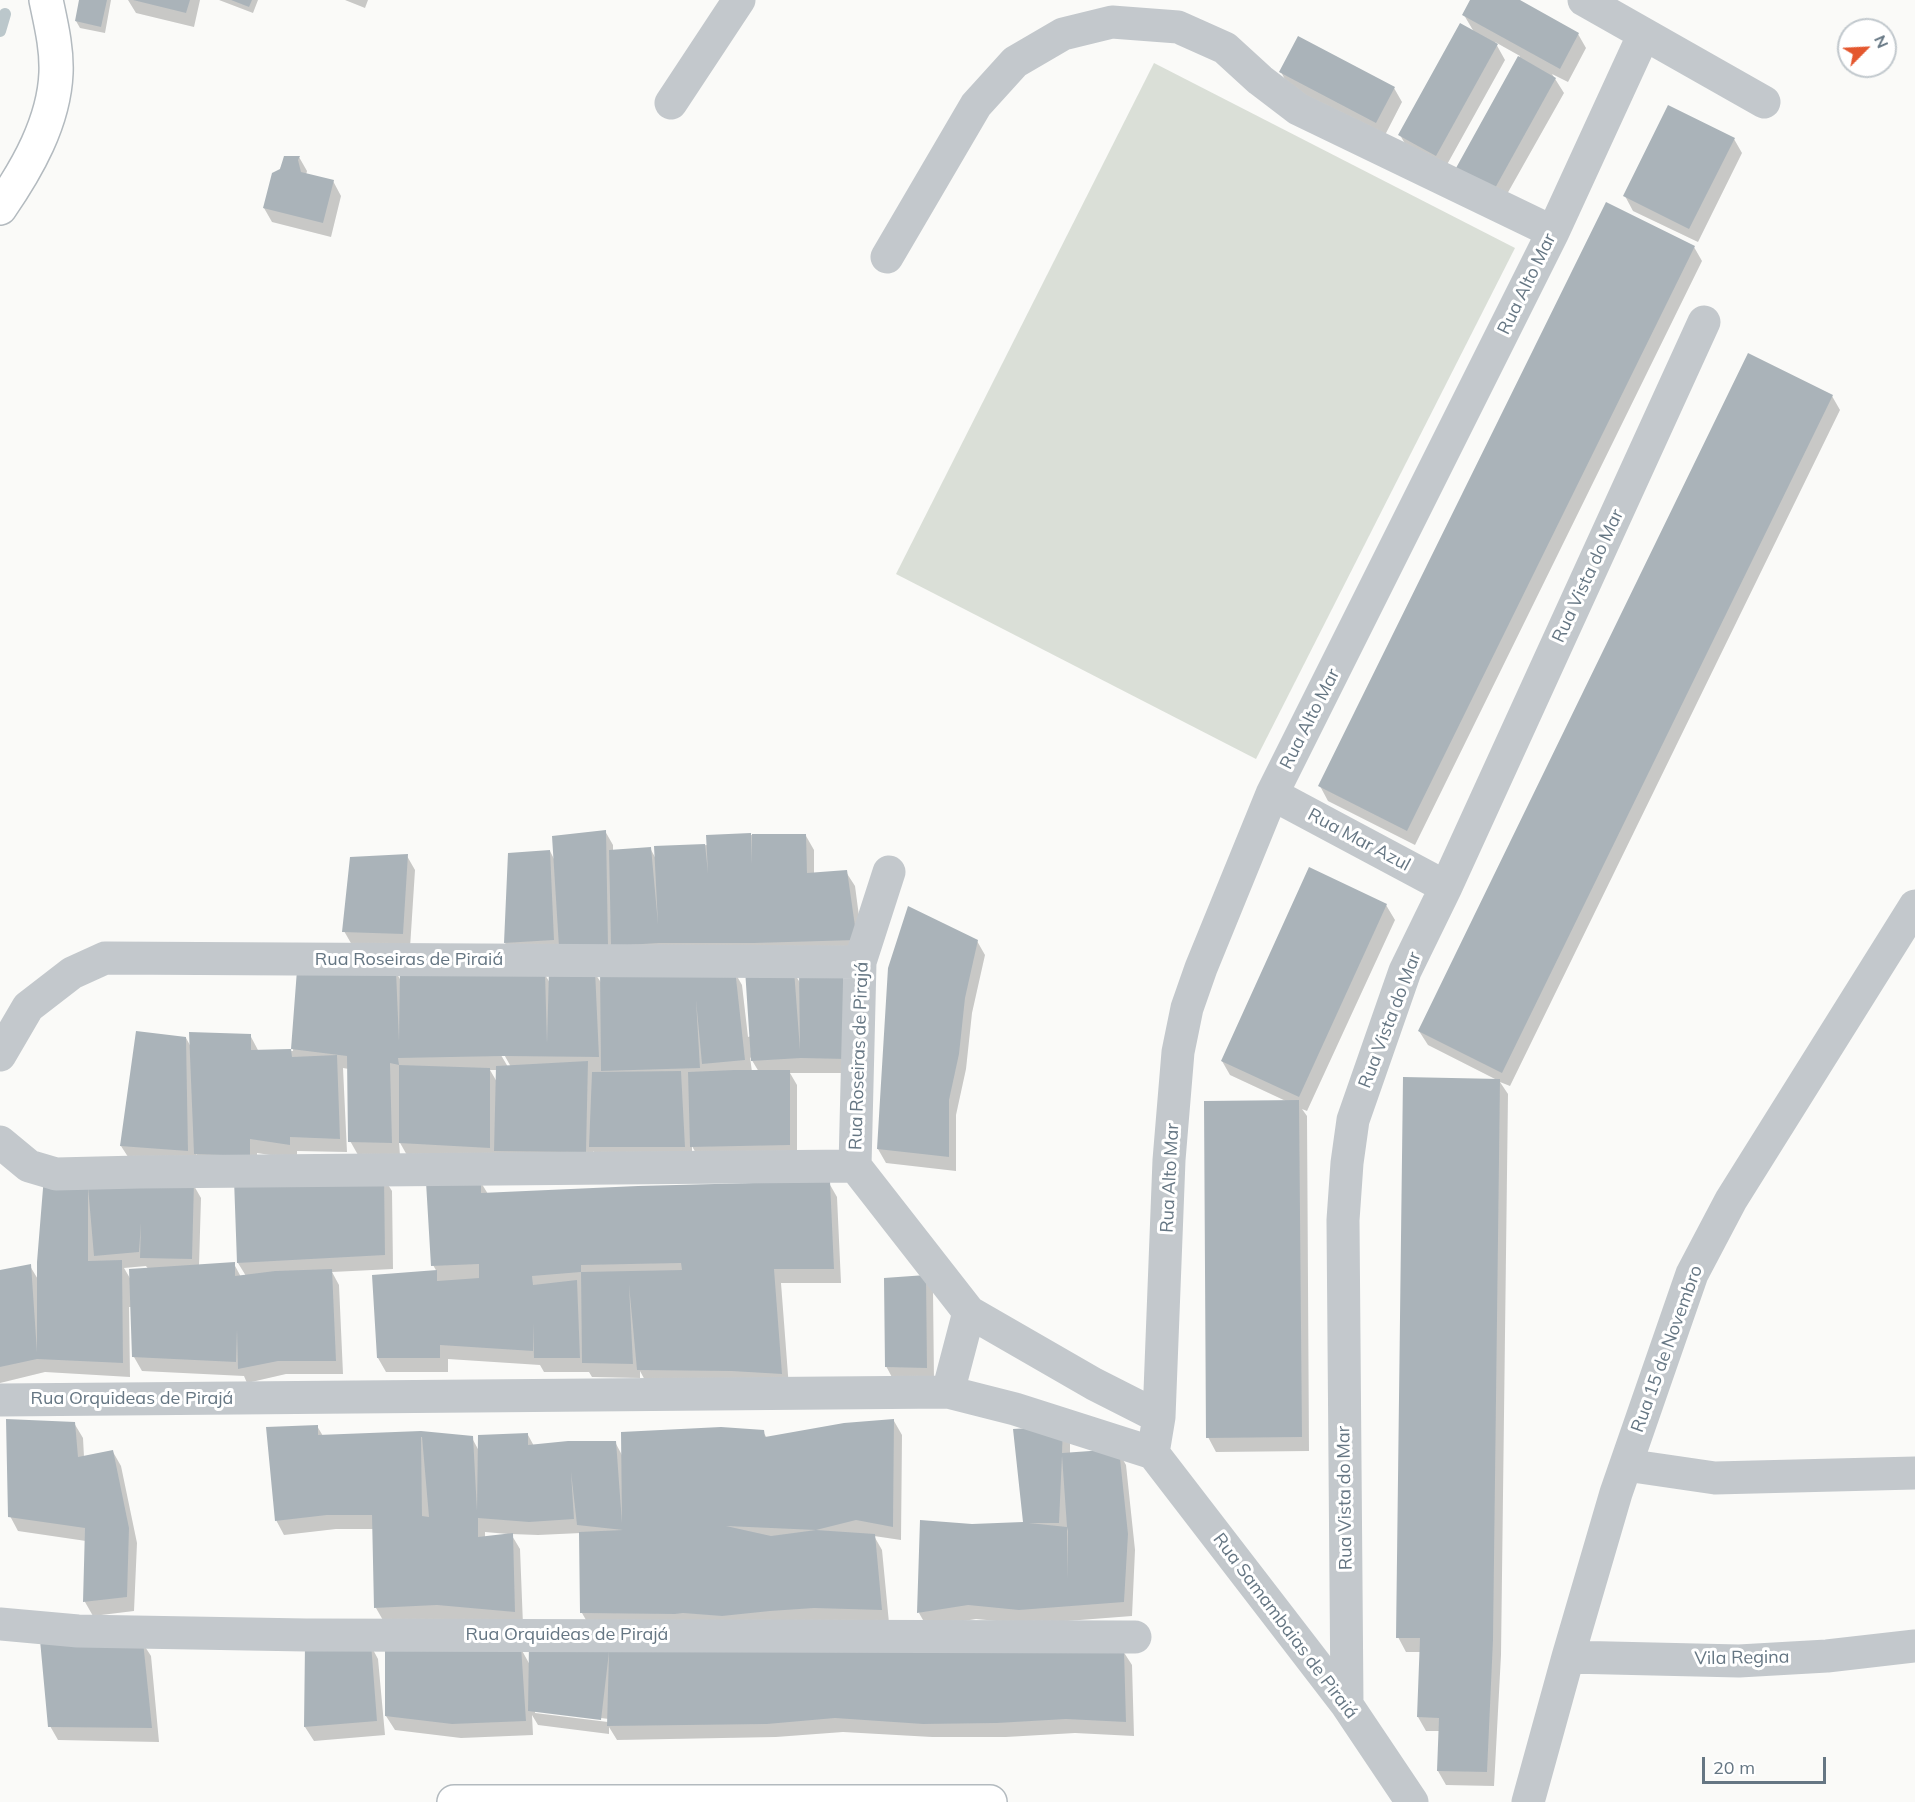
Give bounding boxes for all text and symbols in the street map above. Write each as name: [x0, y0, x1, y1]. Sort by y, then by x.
north arrow: [1837, 18, 1897, 78]
text: N: [1870, 32, 1893, 51]
street label: Rua Alto Mar: [1493, 230, 1561, 338]
street label: Rua Vista do Mar: [1548, 506, 1628, 646]
street label: Rua Alto Mar: [1275, 665, 1345, 773]
street label: Rua Mar Azul: [1304, 804, 1414, 876]
street label: Rua Roseiras de Piraiá: [315, 949, 503, 971]
street label: Rua Vista do Mar: [1354, 949, 1426, 1091]
street label: Rua Roseiras de Pirajá: [845, 961, 873, 1151]
street label: Rua Alto Mar: [1156, 1123, 1184, 1233]
street label: Rua 15 de Novembro: [1627, 1263, 1707, 1435]
street label: Rua Orquideas de Pirajá: [31, 1388, 233, 1410]
street label: Rua Vista do Mar: [1333, 1426, 1357, 1570]
street label: Rua Samambaias de Piraiá: [1208, 1529, 1362, 1723]
street label: Rua Orquideas de Pirajá: [466, 1624, 668, 1646]
street label: Vila Regina: [1694, 1646, 1790, 1670]
scale bar: [1705, 1745, 1830, 1783]
text: 20 m: [1713, 1756, 1755, 1779]

